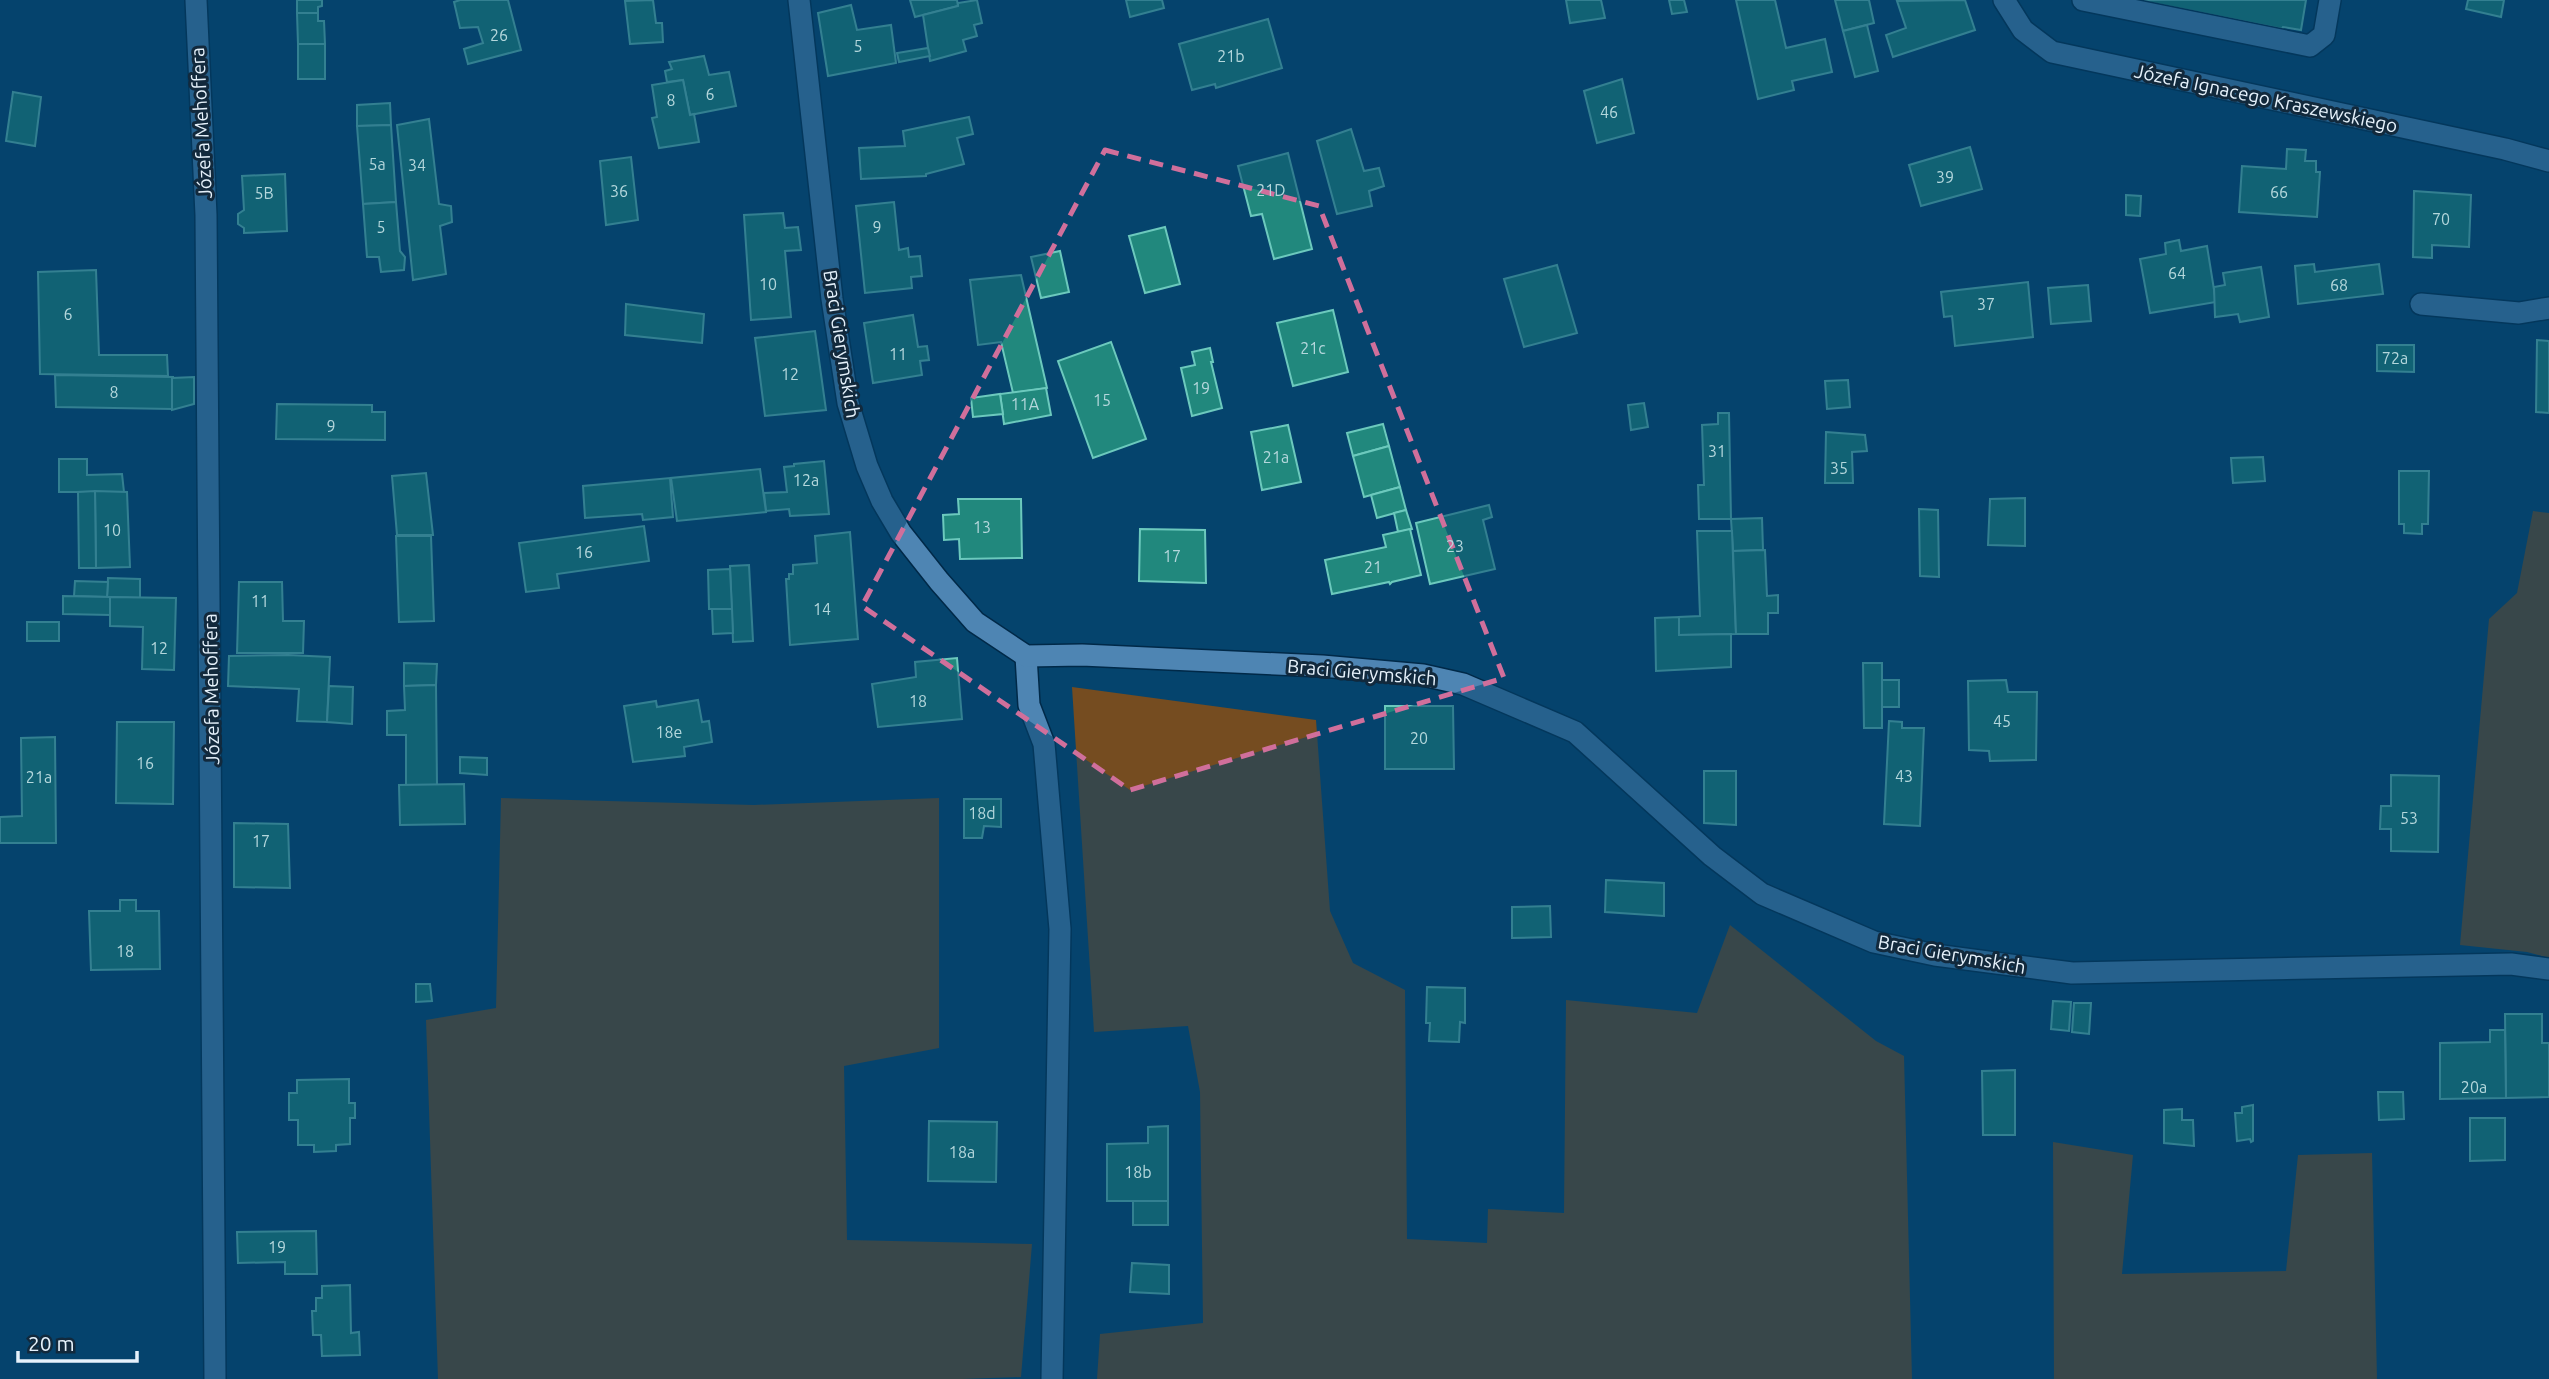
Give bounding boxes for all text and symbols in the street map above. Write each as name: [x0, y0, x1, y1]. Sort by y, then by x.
house number: 26: [490, 26, 508, 44]
house number: 5: [853, 37, 863, 55]
street label: Józefa Mehoffera: [186, 47, 216, 199]
house number: 21b: [1217, 47, 1245, 65]
street label: Józefa Ignacego Kraszewskiego: [2133, 59, 2399, 137]
house number: 6: [705, 85, 715, 103]
house number: 8: [666, 91, 676, 109]
house number: 46: [1600, 103, 1618, 121]
house number: 5a: [368, 155, 386, 173]
house number: 34: [408, 156, 426, 174]
house number: 39: [1936, 168, 1954, 186]
house number: 21D: [1256, 181, 1286, 199]
house number: 36: [610, 182, 628, 200]
house number: 66: [2270, 183, 2288, 201]
house number: 5B: [254, 184, 274, 202]
house number: 70: [2432, 210, 2450, 228]
house number: 5: [376, 218, 386, 236]
house number: 9: [872, 218, 882, 236]
house number: 64: [2168, 264, 2186, 282]
street label: Braci Gierymskich: [819, 268, 865, 420]
house number: 10: [759, 275, 777, 293]
house number: 68: [2330, 276, 2348, 294]
house number: 37: [1977, 295, 1995, 313]
house number: 6: [63, 305, 73, 323]
house number: 21c: [1300, 339, 1326, 357]
house number: 11: [889, 345, 907, 363]
house number: 72a: [2382, 349, 2408, 367]
house number: 12: [781, 365, 799, 383]
house number: 19: [1192, 379, 1210, 397]
house number: 8: [109, 383, 119, 401]
house number: 15: [1093, 391, 1111, 409]
house number: 11A: [1011, 395, 1040, 413]
house number: 9: [326, 417, 336, 435]
house number: 31: [1708, 442, 1726, 460]
house number: 21a: [1263, 448, 1289, 466]
house number: 35: [1830, 459, 1848, 477]
house number: 12a: [793, 471, 819, 489]
house number: 13: [973, 518, 991, 536]
house number: 10: [103, 521, 121, 539]
house number: 23: [1446, 537, 1464, 555]
house number: 16: [575, 543, 593, 561]
house number: 17: [1163, 547, 1181, 565]
house number: 21: [1364, 558, 1382, 576]
house number: 11: [251, 592, 269, 610]
house number: 14: [813, 600, 831, 618]
street label: Józefa Mehoffera: [199, 613, 223, 765]
house number: 12: [150, 639, 168, 657]
street label: Braci Gierymskich: [1286, 655, 1438, 689]
house number: 18: [909, 692, 927, 710]
house number: 45: [1993, 712, 2011, 730]
house number: 18e: [656, 723, 682, 741]
house number: 20: [1410, 729, 1428, 747]
house number: 16: [136, 754, 154, 772]
house number: 43: [1895, 767, 1913, 785]
house number: 21a: [26, 768, 52, 786]
house number: 18d: [968, 804, 996, 822]
house number: 53: [2400, 809, 2418, 827]
house number: 17: [252, 832, 270, 850]
street label: Braci Gierymskich: [1876, 930, 2028, 978]
house number: 18: [116, 942, 134, 960]
house number: 20a: [2461, 1078, 2487, 1096]
house number: 18a: [949, 1143, 975, 1161]
house number: 18b: [1124, 1163, 1152, 1181]
house number: 19: [268, 1238, 286, 1256]
scale bar: [18, 1320, 136, 1364]
text: 20 m: [28, 1331, 75, 1355]

